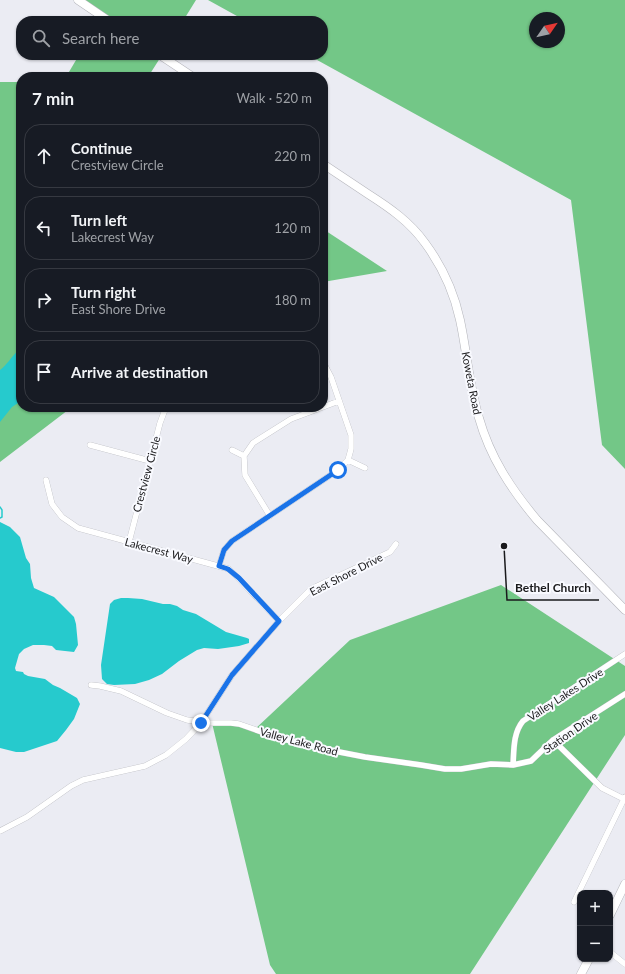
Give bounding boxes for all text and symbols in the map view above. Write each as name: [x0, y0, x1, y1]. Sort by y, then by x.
north arrow: [529, 12, 565, 48]
search box: [16, 16, 328, 60]
icon: search: [30, 27, 52, 49]
text: Search here: [62, 29, 139, 47]
text: 7 min: [32, 88, 74, 109]
text: Walk · 520 m: [236, 90, 312, 106]
text: Continue: [71, 139, 132, 157]
icon: ahead: [33, 145, 55, 167]
text: 220 m: [274, 148, 311, 164]
text: Crestview Circle: [71, 157, 164, 173]
text: Turn left: [71, 211, 127, 229]
icon: left: [33, 217, 55, 239]
text: 120 m: [274, 220, 311, 236]
text: Lakecrest Way: [71, 229, 154, 245]
text: Turn right: [71, 283, 136, 301]
icon: right: [33, 289, 55, 311]
text: 180 m: [274, 292, 311, 308]
text: East Shore Drive: [71, 301, 166, 317]
street label: Koweta Road: [460, 350, 484, 416]
icon: arrive: [33, 361, 55, 383]
text: Arrive at destination: [71, 363, 208, 381]
street label: Crestview Circle: [130, 434, 162, 514]
route start: [329, 461, 347, 479]
street label: Lakecrest Way: [123, 535, 195, 565]
street label: East Shore Drive: [307, 550, 385, 598]
callout: Bethel Church: [507, 576, 599, 600]
text: Bethel Church: [515, 580, 591, 595]
street label: Valley Lakes Drive: [525, 665, 605, 723]
street label: Station Drive: [540, 708, 600, 755]
route end: [192, 714, 210, 732]
street label: Valley Lake Road: [258, 724, 340, 758]
map controls: [577, 890, 613, 962]
button: +: [577, 890, 613, 926]
button: −: [577, 926, 613, 962]

